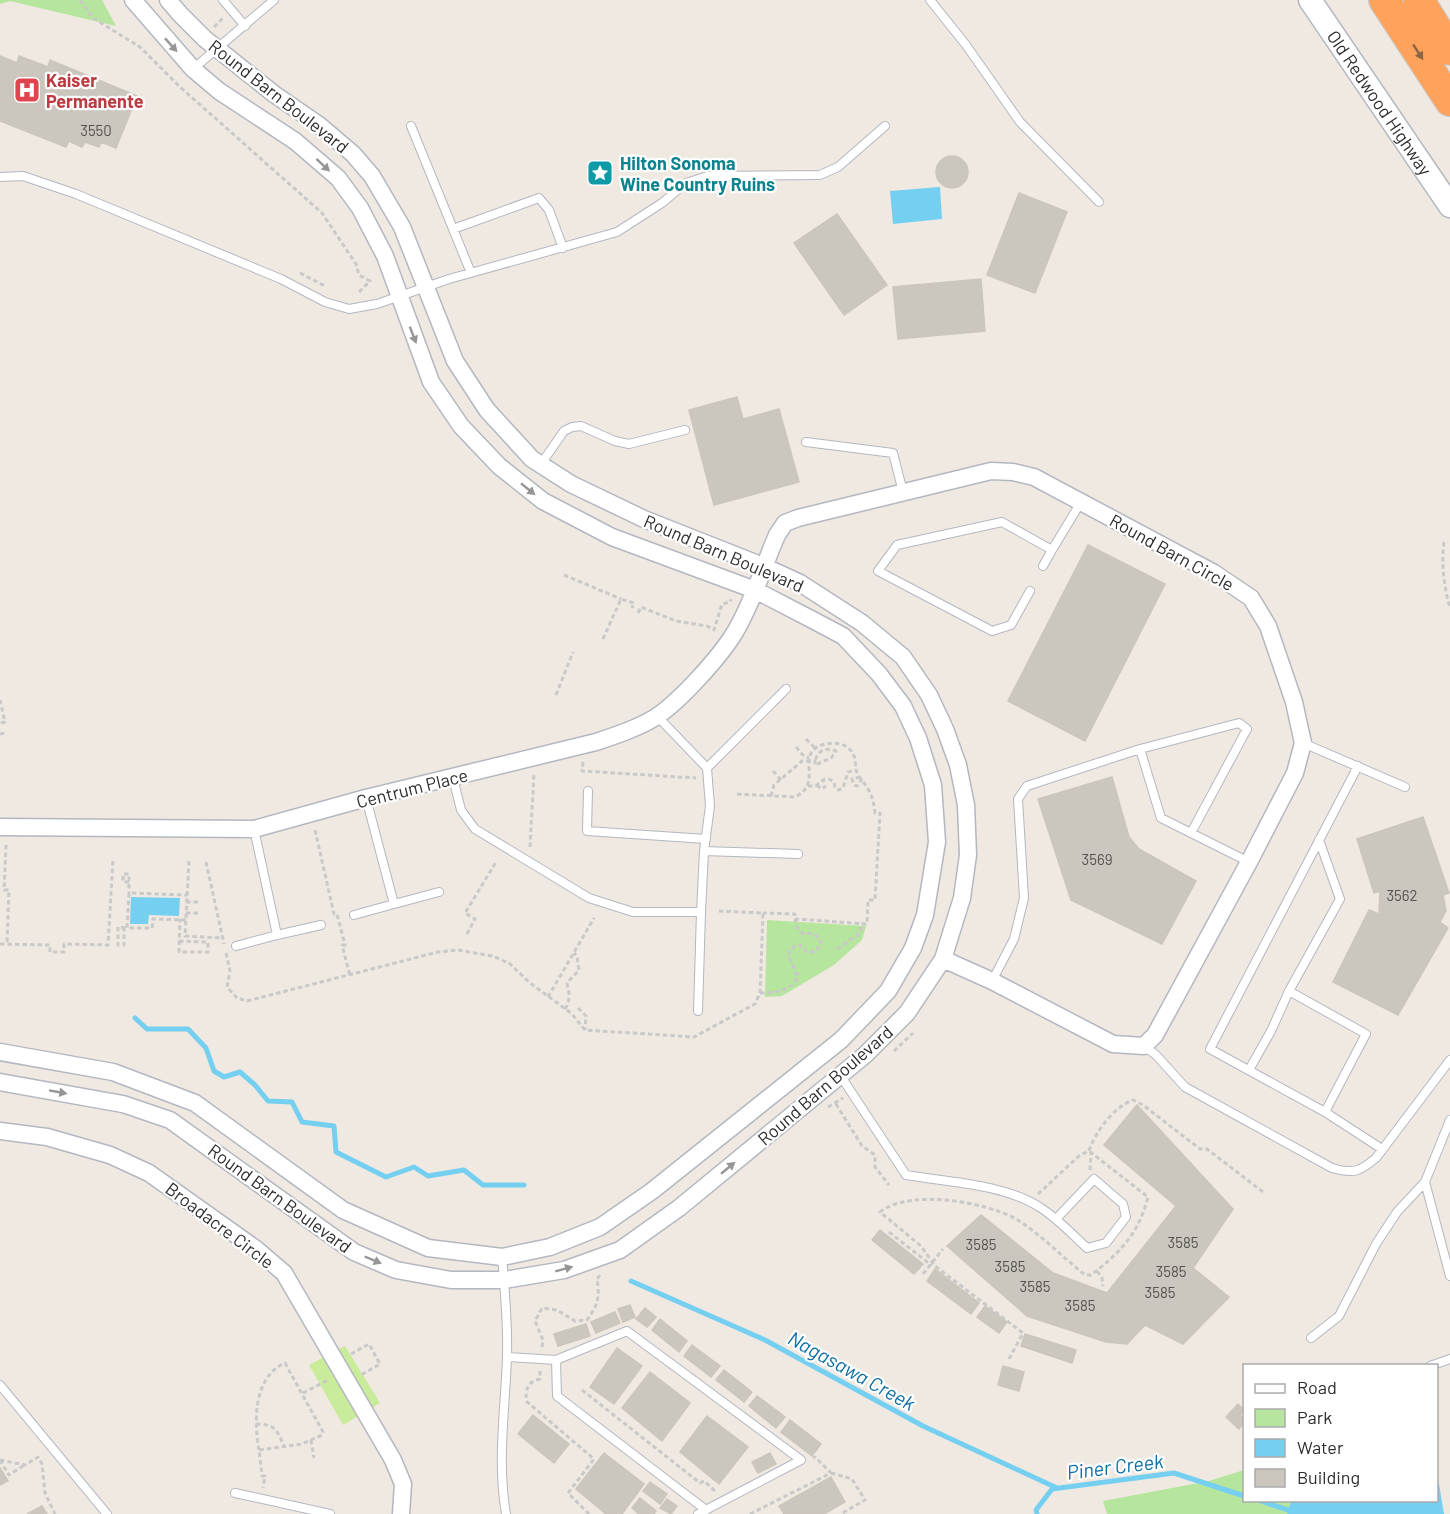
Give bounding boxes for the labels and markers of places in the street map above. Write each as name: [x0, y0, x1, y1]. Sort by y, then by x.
place label: Kaiser Permanente: [46, 69, 144, 112]
hospital icon: Kaiser Permanente: [12, 75, 42, 105]
place label: Hilton Sonoma Wine Country Ruins: [620, 152, 775, 195]
place icon: Hilton Sonoma Wine Country Ruins: [585, 158, 615, 188]

